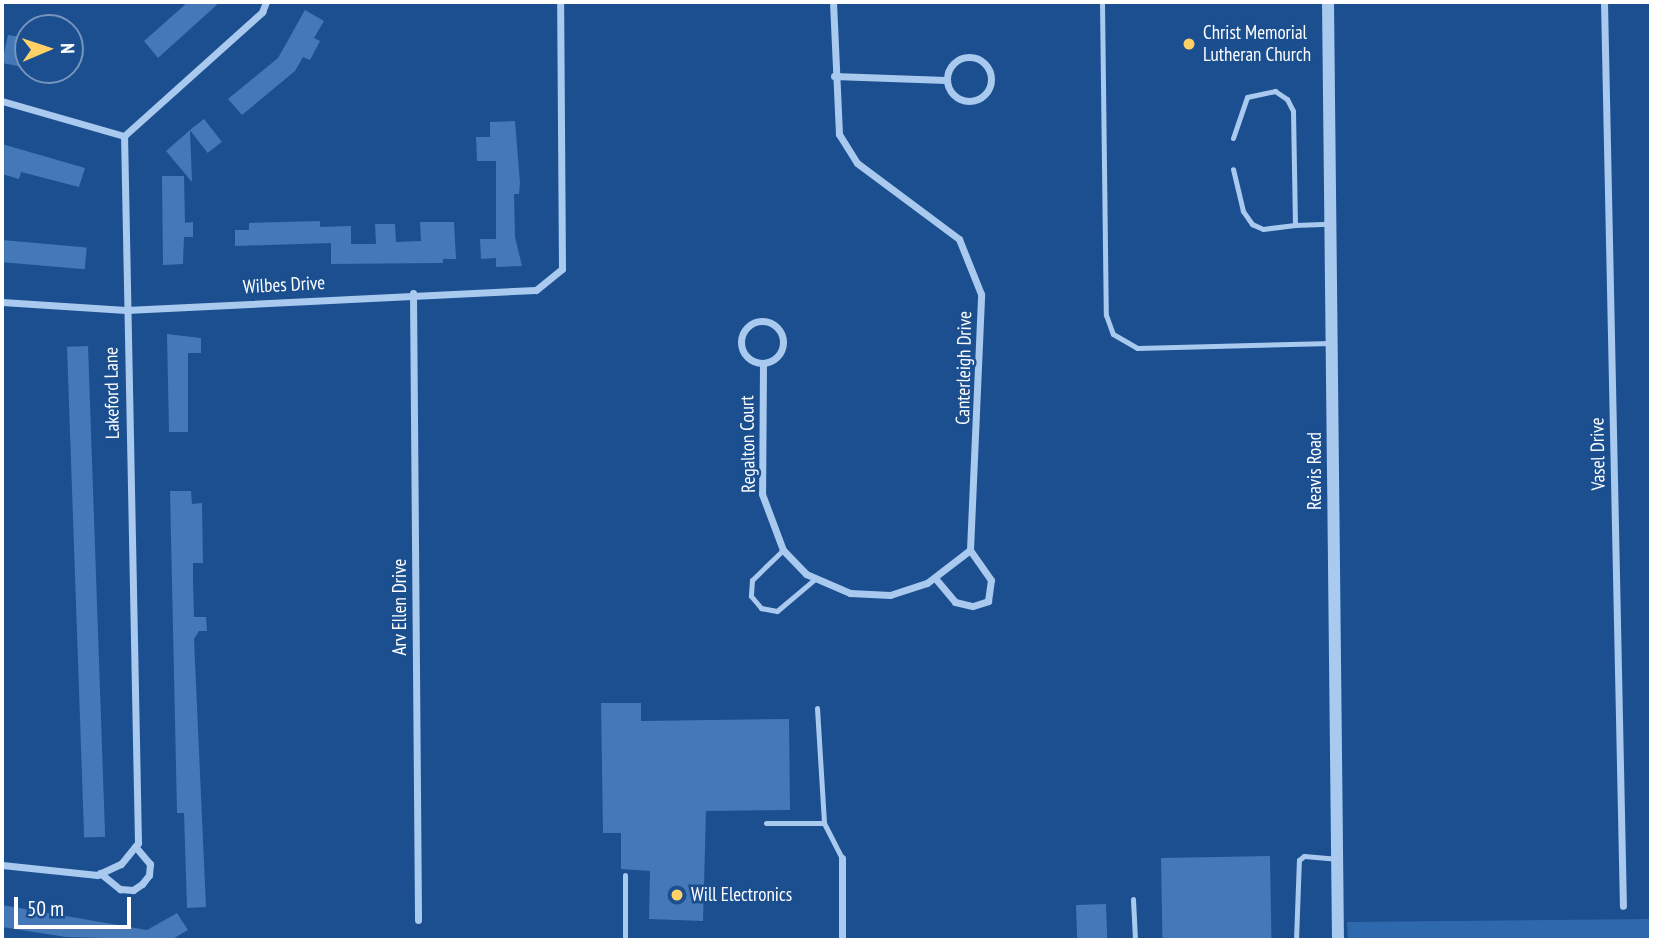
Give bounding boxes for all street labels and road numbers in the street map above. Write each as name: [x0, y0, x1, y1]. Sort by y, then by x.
street label: Wilbes Drive: [242, 271, 326, 299]
street label: Canterleigh Drive: [952, 311, 976, 425]
street label: Lakeford Lane: [100, 347, 124, 439]
street label: Regalton Court: [736, 395, 760, 493]
street label: Vasel Drive: [1586, 417, 1610, 491]
street label: Reavis Road: [1304, 432, 1326, 510]
street label: Arv Ellen Drive: [389, 558, 411, 656]

